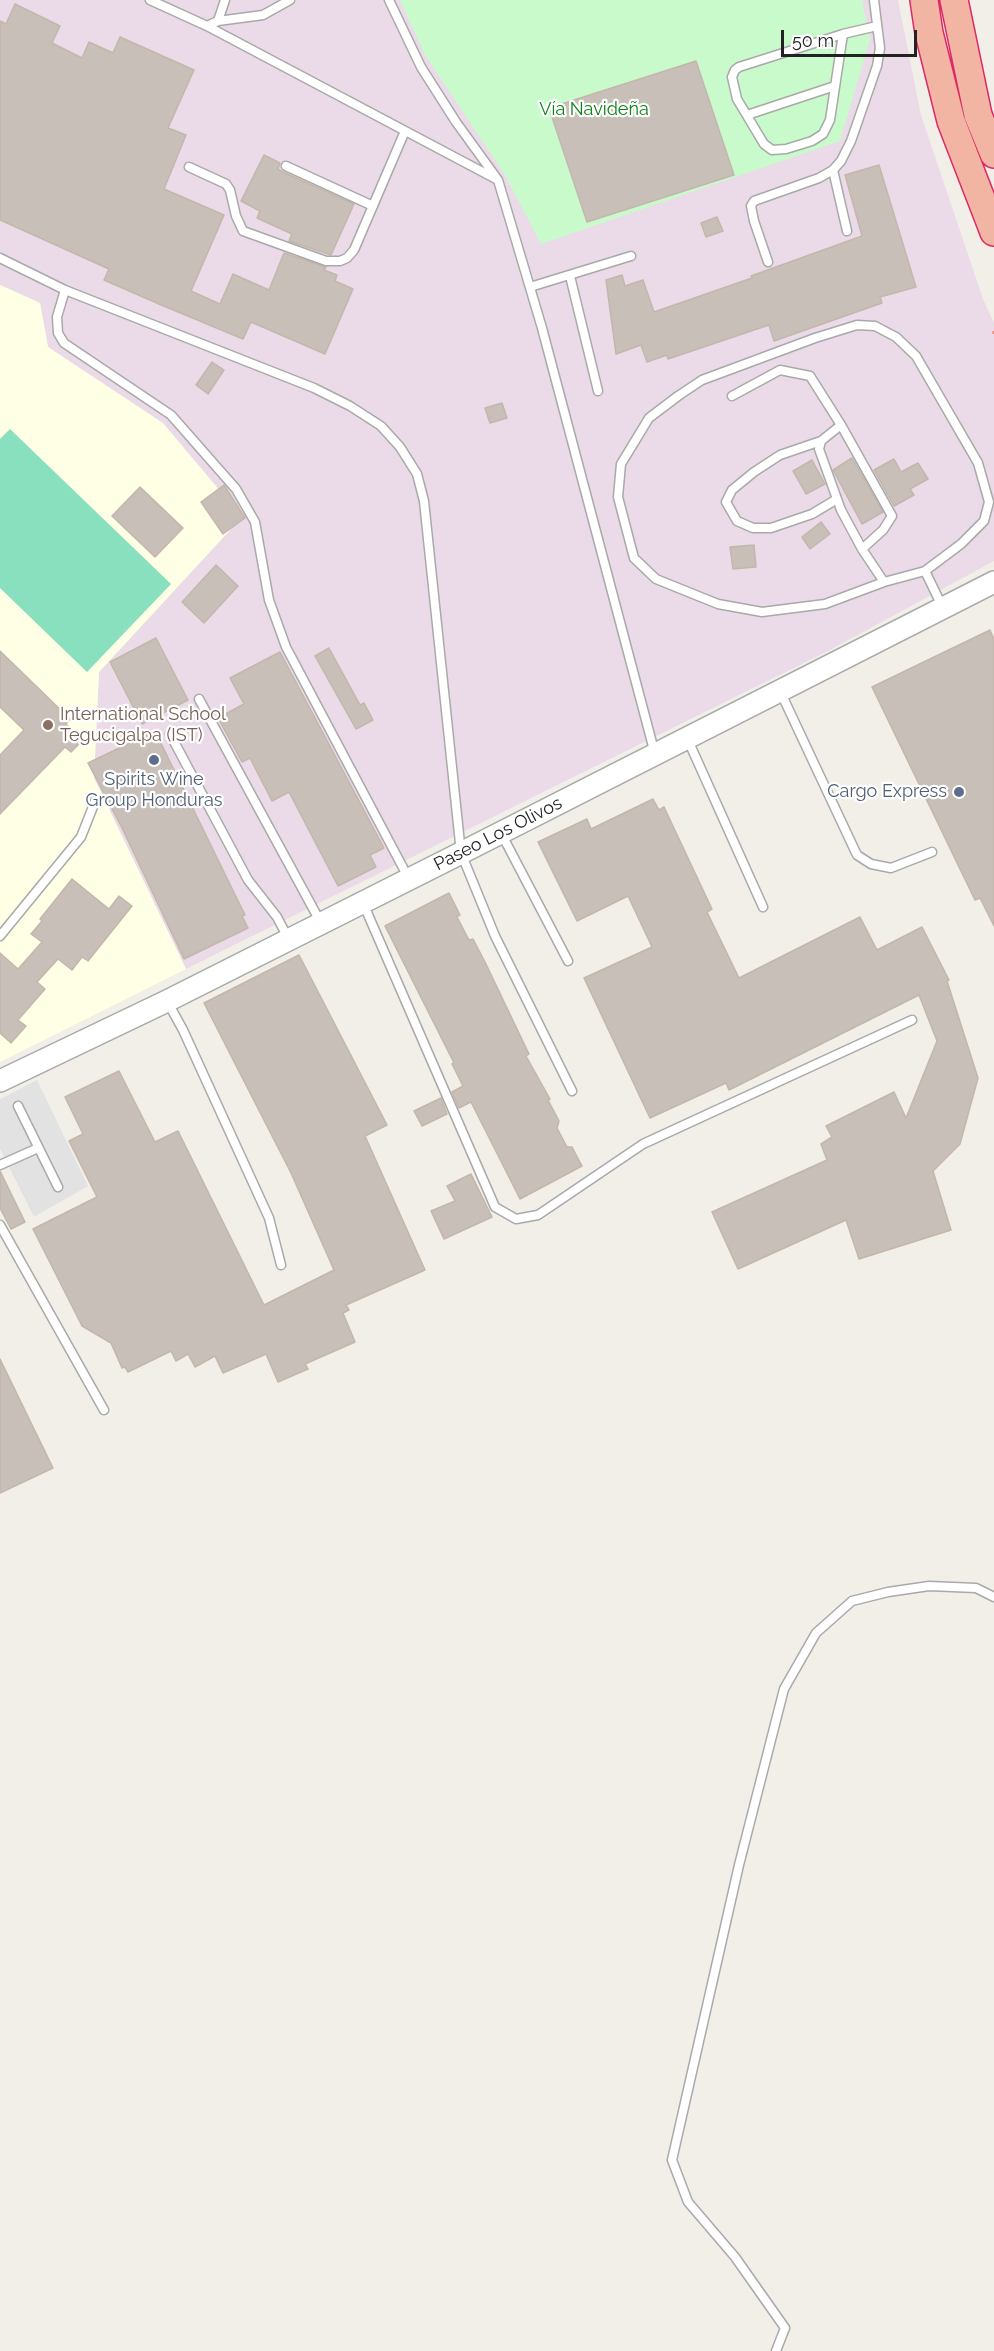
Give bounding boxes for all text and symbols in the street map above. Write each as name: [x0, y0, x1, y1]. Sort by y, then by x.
scale bar: [784, 18, 920, 56]
text: 50 m: [792, 30, 834, 51]
park label: Vía Navideña: [539, 99, 649, 121]
place label: International School Tegucigalpa (IST): [60, 704, 226, 746]
marker: International School Tegucigalpa (IST): [41, 718, 55, 732]
marker: Spirits Wine Group Honduras: [147, 753, 161, 767]
place label: Spirits Wine Group Honduras: [85, 769, 223, 812]
place label: Cargo Express: [827, 781, 947, 803]
marker: Cargo Express: [952, 785, 966, 799]
street label: Paseo Los Olivos: [430, 792, 566, 876]

